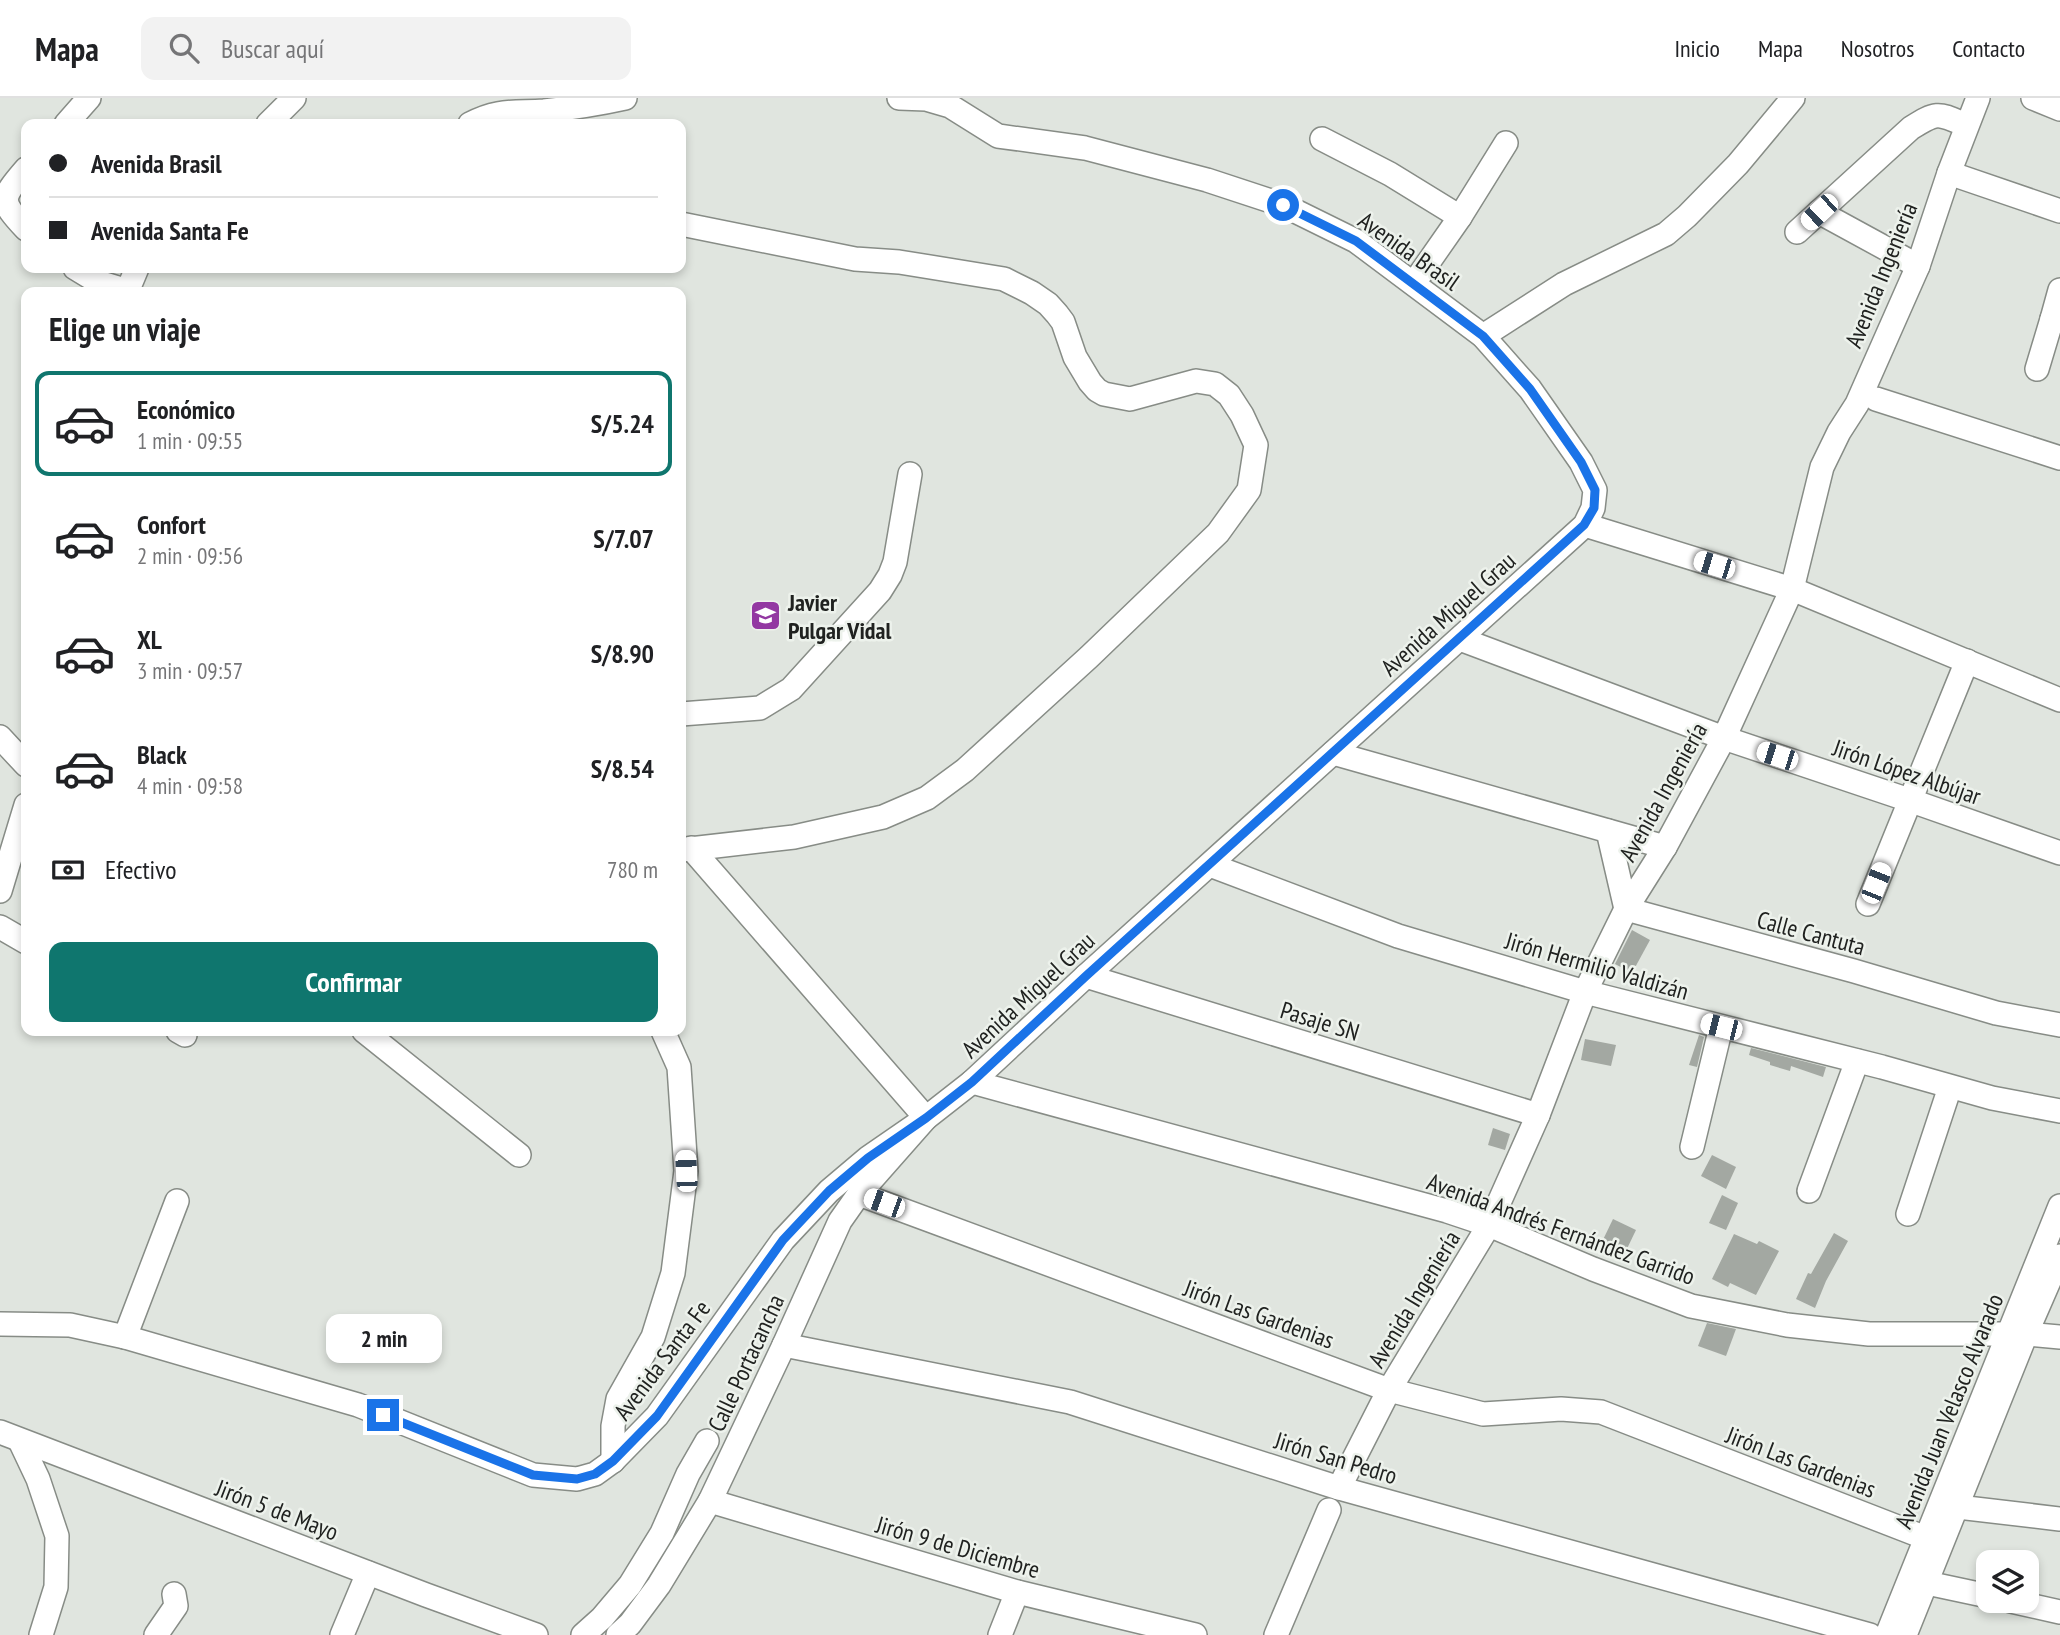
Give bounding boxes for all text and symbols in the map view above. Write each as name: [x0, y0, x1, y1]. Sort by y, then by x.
search box: [141, 17, 631, 80]
text: Mapa: [35, 27, 99, 70]
icon: search: [165, 29, 203, 67]
text: Buscar aquí: [221, 32, 324, 65]
text: Inicio: [1674, 33, 1720, 64]
text: Mapa: [1758, 33, 1803, 64]
text: Nosotros: [1841, 33, 1914, 64]
text: Contacto: [1952, 33, 2025, 64]
text: Avenida Brasil: [91, 147, 222, 180]
route start: [1267, 189, 1299, 221]
car: [1797, 190, 1842, 234]
street label: Avenida Ingeniería: [1838, 198, 1924, 352]
street label: Avenida Brasil: [1352, 205, 1466, 297]
text: Avenida Santa Fe: [91, 214, 249, 247]
text: Elige un viaje: [49, 308, 201, 350]
icon: car: [53, 392, 116, 455]
text: Económico: [137, 393, 235, 426]
text: S/5.24: [591, 407, 654, 440]
text: 1 min · 09:55: [137, 426, 243, 455]
icon: car: [53, 507, 116, 570]
text: Confort: [137, 508, 206, 541]
text: S/7.07: [593, 522, 654, 555]
text: 2 min · 09:56: [137, 541, 243, 570]
street label: Avenida Miguel Grau: [1374, 545, 1522, 683]
car: [1691, 549, 1738, 581]
place label: Javier Pulgar Vidal: [787, 587, 891, 646]
school or university icon: Javier Pulgar Vidal: [748, 599, 782, 633]
icon: car: [53, 622, 116, 685]
text: XL: [137, 623, 162, 656]
text: S/8.90: [591, 637, 654, 670]
text: 3 min · 09:57: [137, 656, 243, 685]
street label: Avenida Ingeniería: [1612, 717, 1714, 867]
street label: Jirón López Albújar: [1828, 732, 1986, 812]
icon: car: [53, 737, 116, 800]
text: Black: [137, 738, 187, 771]
car: [1754, 740, 1801, 772]
text: S/8.54: [591, 752, 654, 785]
text: 4 min · 09:58: [137, 771, 243, 800]
icon: cash: [49, 851, 87, 889]
text: Efectivo: [105, 853, 177, 886]
text: 780 m: [607, 855, 658, 884]
car: [1859, 860, 1894, 906]
street label: Calle Cantuta: [1754, 904, 1868, 962]
street label: Avenida Miguel Grau: [955, 925, 1101, 1065]
street label: Jirón Hermilio Valdizán: [1501, 925, 1692, 1007]
button: Confirmar: [49, 942, 658, 1022]
street label: Pasaje SN: [1277, 994, 1363, 1048]
car: [1699, 1012, 1744, 1042]
car: [675, 1149, 698, 1193]
street label: Avenida Andrés Fernández Garrido: [1423, 1166, 1699, 1292]
car: [861, 1186, 908, 1220]
street label: Avenida Ingeniería: [1361, 1225, 1467, 1373]
street label: Jirón Las Gardenias: [1179, 1272, 1338, 1356]
street label: Avenida Juan Velasco Alvarado: [1888, 1289, 2010, 1533]
street label: Calle Portacancha: [701, 1290, 791, 1436]
street label: Avenida Santa Fe: [607, 1294, 717, 1426]
callout: 2 min: [325, 1314, 441, 1362]
text: 2 min: [361, 1324, 407, 1353]
route end: [367, 1399, 399, 1431]
street label: Jirón Las Gardenias: [1721, 1419, 1880, 1505]
street label: Jirón San Pedro: [1270, 1424, 1401, 1491]
street label: Jirón 5 de Mayo: [210, 1472, 343, 1548]
street label: Jirón 9 de Diciembre: [872, 1509, 1043, 1585]
map controls: [1976, 1550, 2039, 1613]
button: layers: [1976, 1550, 2039, 1613]

